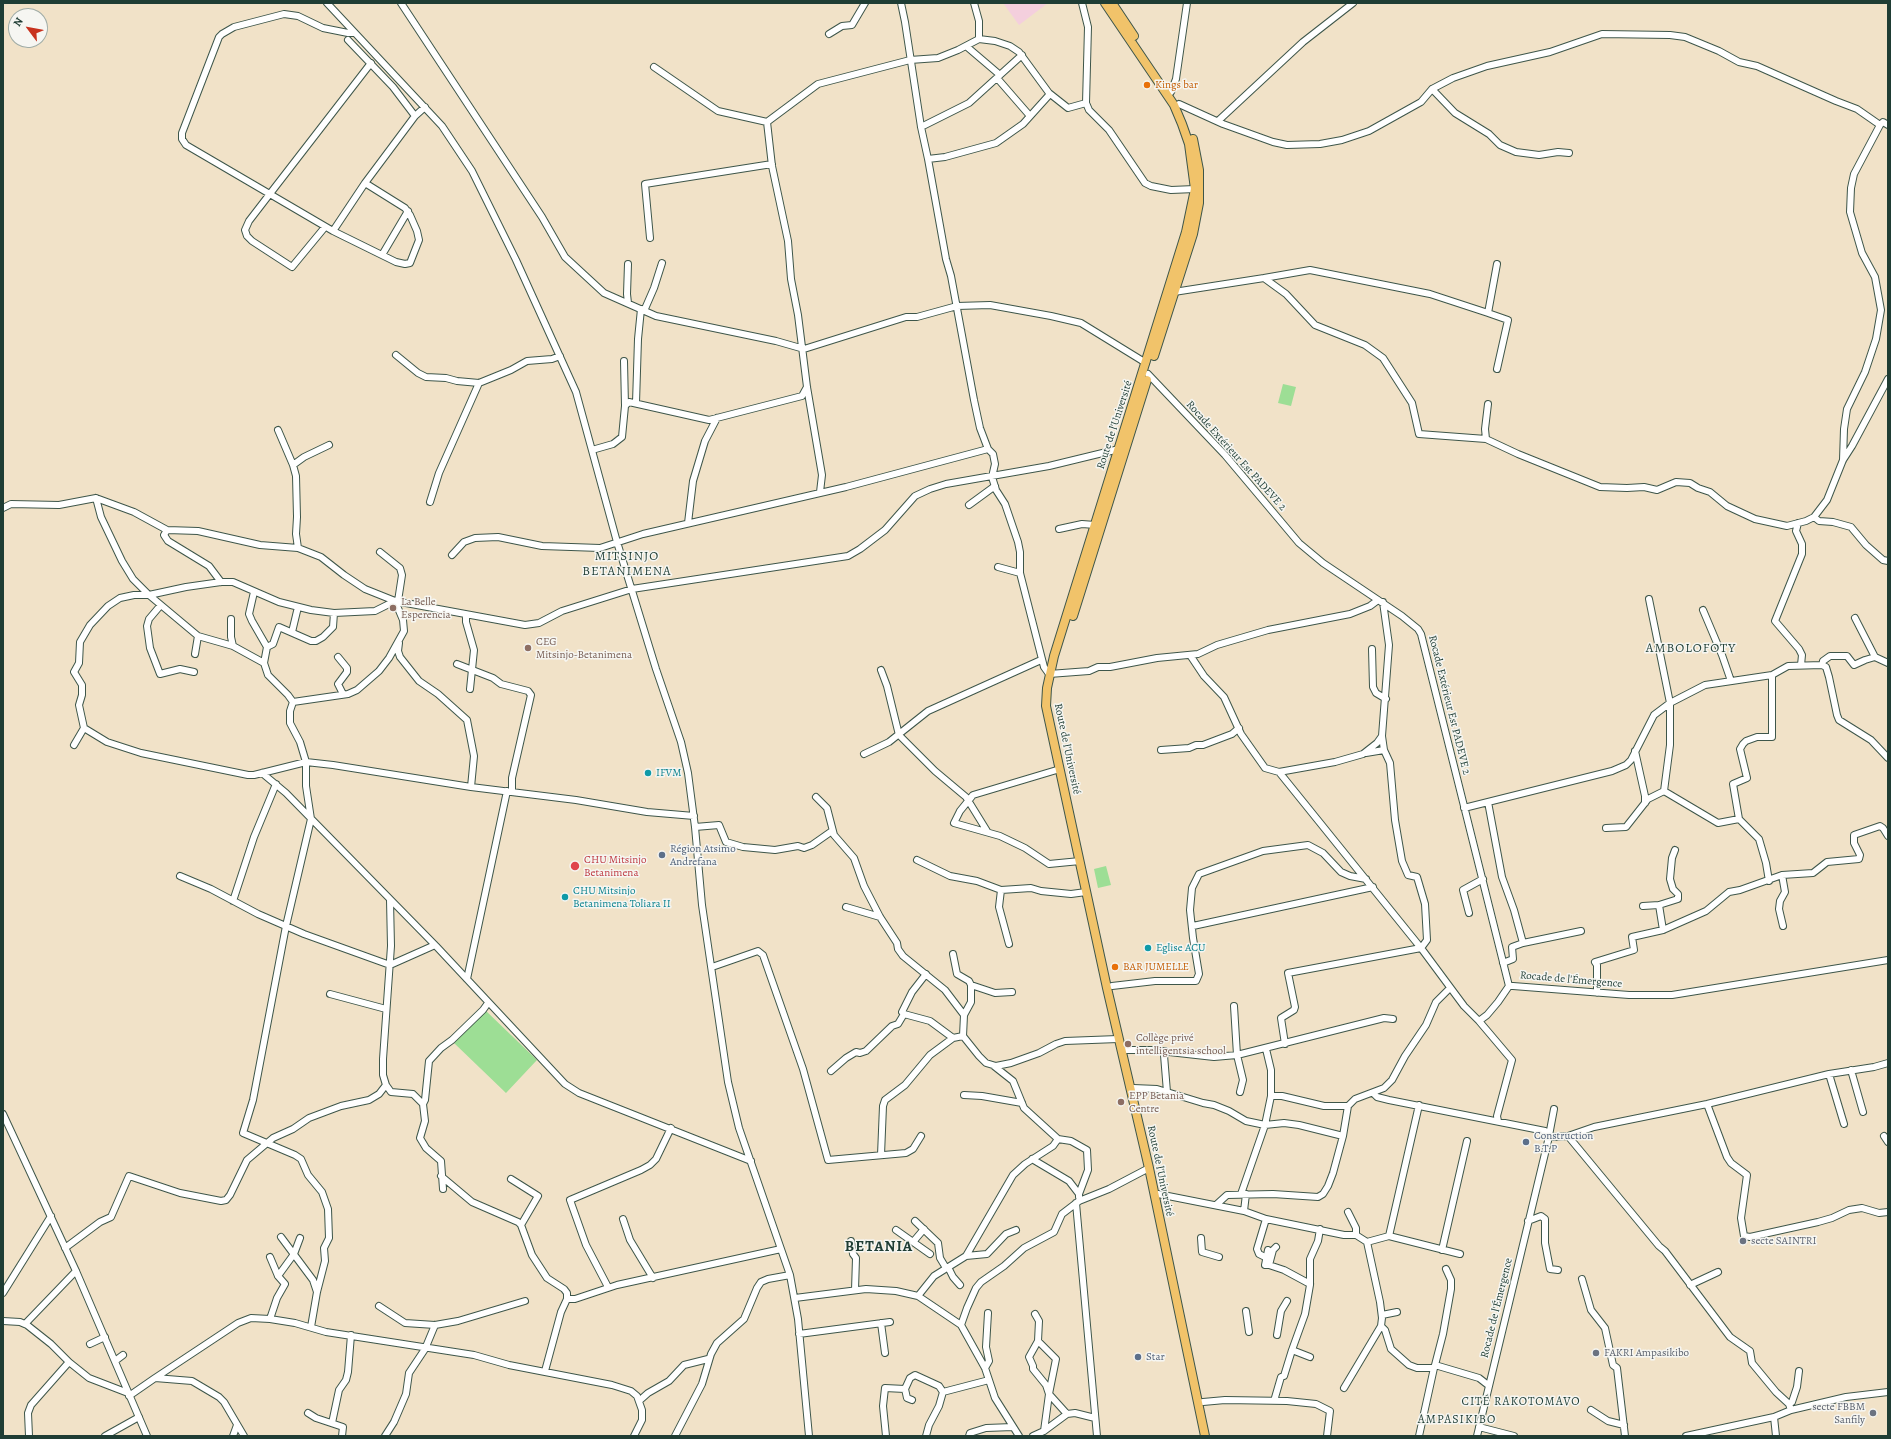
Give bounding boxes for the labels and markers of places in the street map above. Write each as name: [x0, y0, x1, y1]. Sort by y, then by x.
place label: Kings bar: [1155, 78, 1198, 92]
marker: Kings bar: [1142, 80, 1152, 90]
place label: La Belle Esperencia: [401, 595, 451, 621]
marker: La Belle Esperencia: [388, 603, 398, 613]
place label: CEG Mitsinjo-Betanimena: [536, 635, 632, 661]
marker: CEG Mitsinjo-Betanimena: [523, 643, 533, 653]
place label: IFVM: [656, 766, 682, 780]
marker: IFVM: [643, 768, 653, 778]
place label: Région Atsimo Andrefana: [670, 842, 736, 868]
marker: Région Atsimo Andrefana: [657, 850, 667, 860]
place label: CHU Mitsinjo Betanimena: [584, 853, 647, 879]
marker: CHU Mitsinjo Betanimena: [569, 860, 581, 872]
place label: CHU Mitsinjo Betanimena Toliara II: [573, 884, 671, 910]
marker: CHU Mitsinjo Betanimena Toliara II: [560, 892, 570, 902]
place label: Eglise ACU: [1156, 941, 1206, 955]
marker: Eglise ACU: [1143, 943, 1153, 953]
place label: BAR JUMELLE: [1123, 960, 1189, 974]
marker: BAR JUMELLE: [1110, 962, 1120, 972]
place label: Collège privé intelligentsia school: [1136, 1031, 1226, 1057]
marker: Collège privé intelligentsia school: [1123, 1039, 1133, 1049]
place label: EPP Betania Centre: [1129, 1089, 1184, 1115]
marker: EPP Betania Centre: [1116, 1097, 1126, 1107]
place label: Construction B.T.P: [1534, 1129, 1593, 1155]
marker: Construction B.T.P: [1521, 1137, 1531, 1147]
place label: secte SAINTRI: [1751, 1234, 1816, 1248]
marker: secte SAINTRI: [1738, 1236, 1748, 1246]
place label: FAKRI Ampasikibo: [1604, 1346, 1689, 1360]
marker: FAKRI Ampasikibo: [1591, 1348, 1601, 1358]
place label: Star: [1146, 1350, 1165, 1364]
marker: Star: [1133, 1352, 1143, 1362]
place label: secte FBBM Sanfily: [1812, 1400, 1865, 1426]
marker: secte FBBM Sanfily: [1868, 1408, 1878, 1418]

